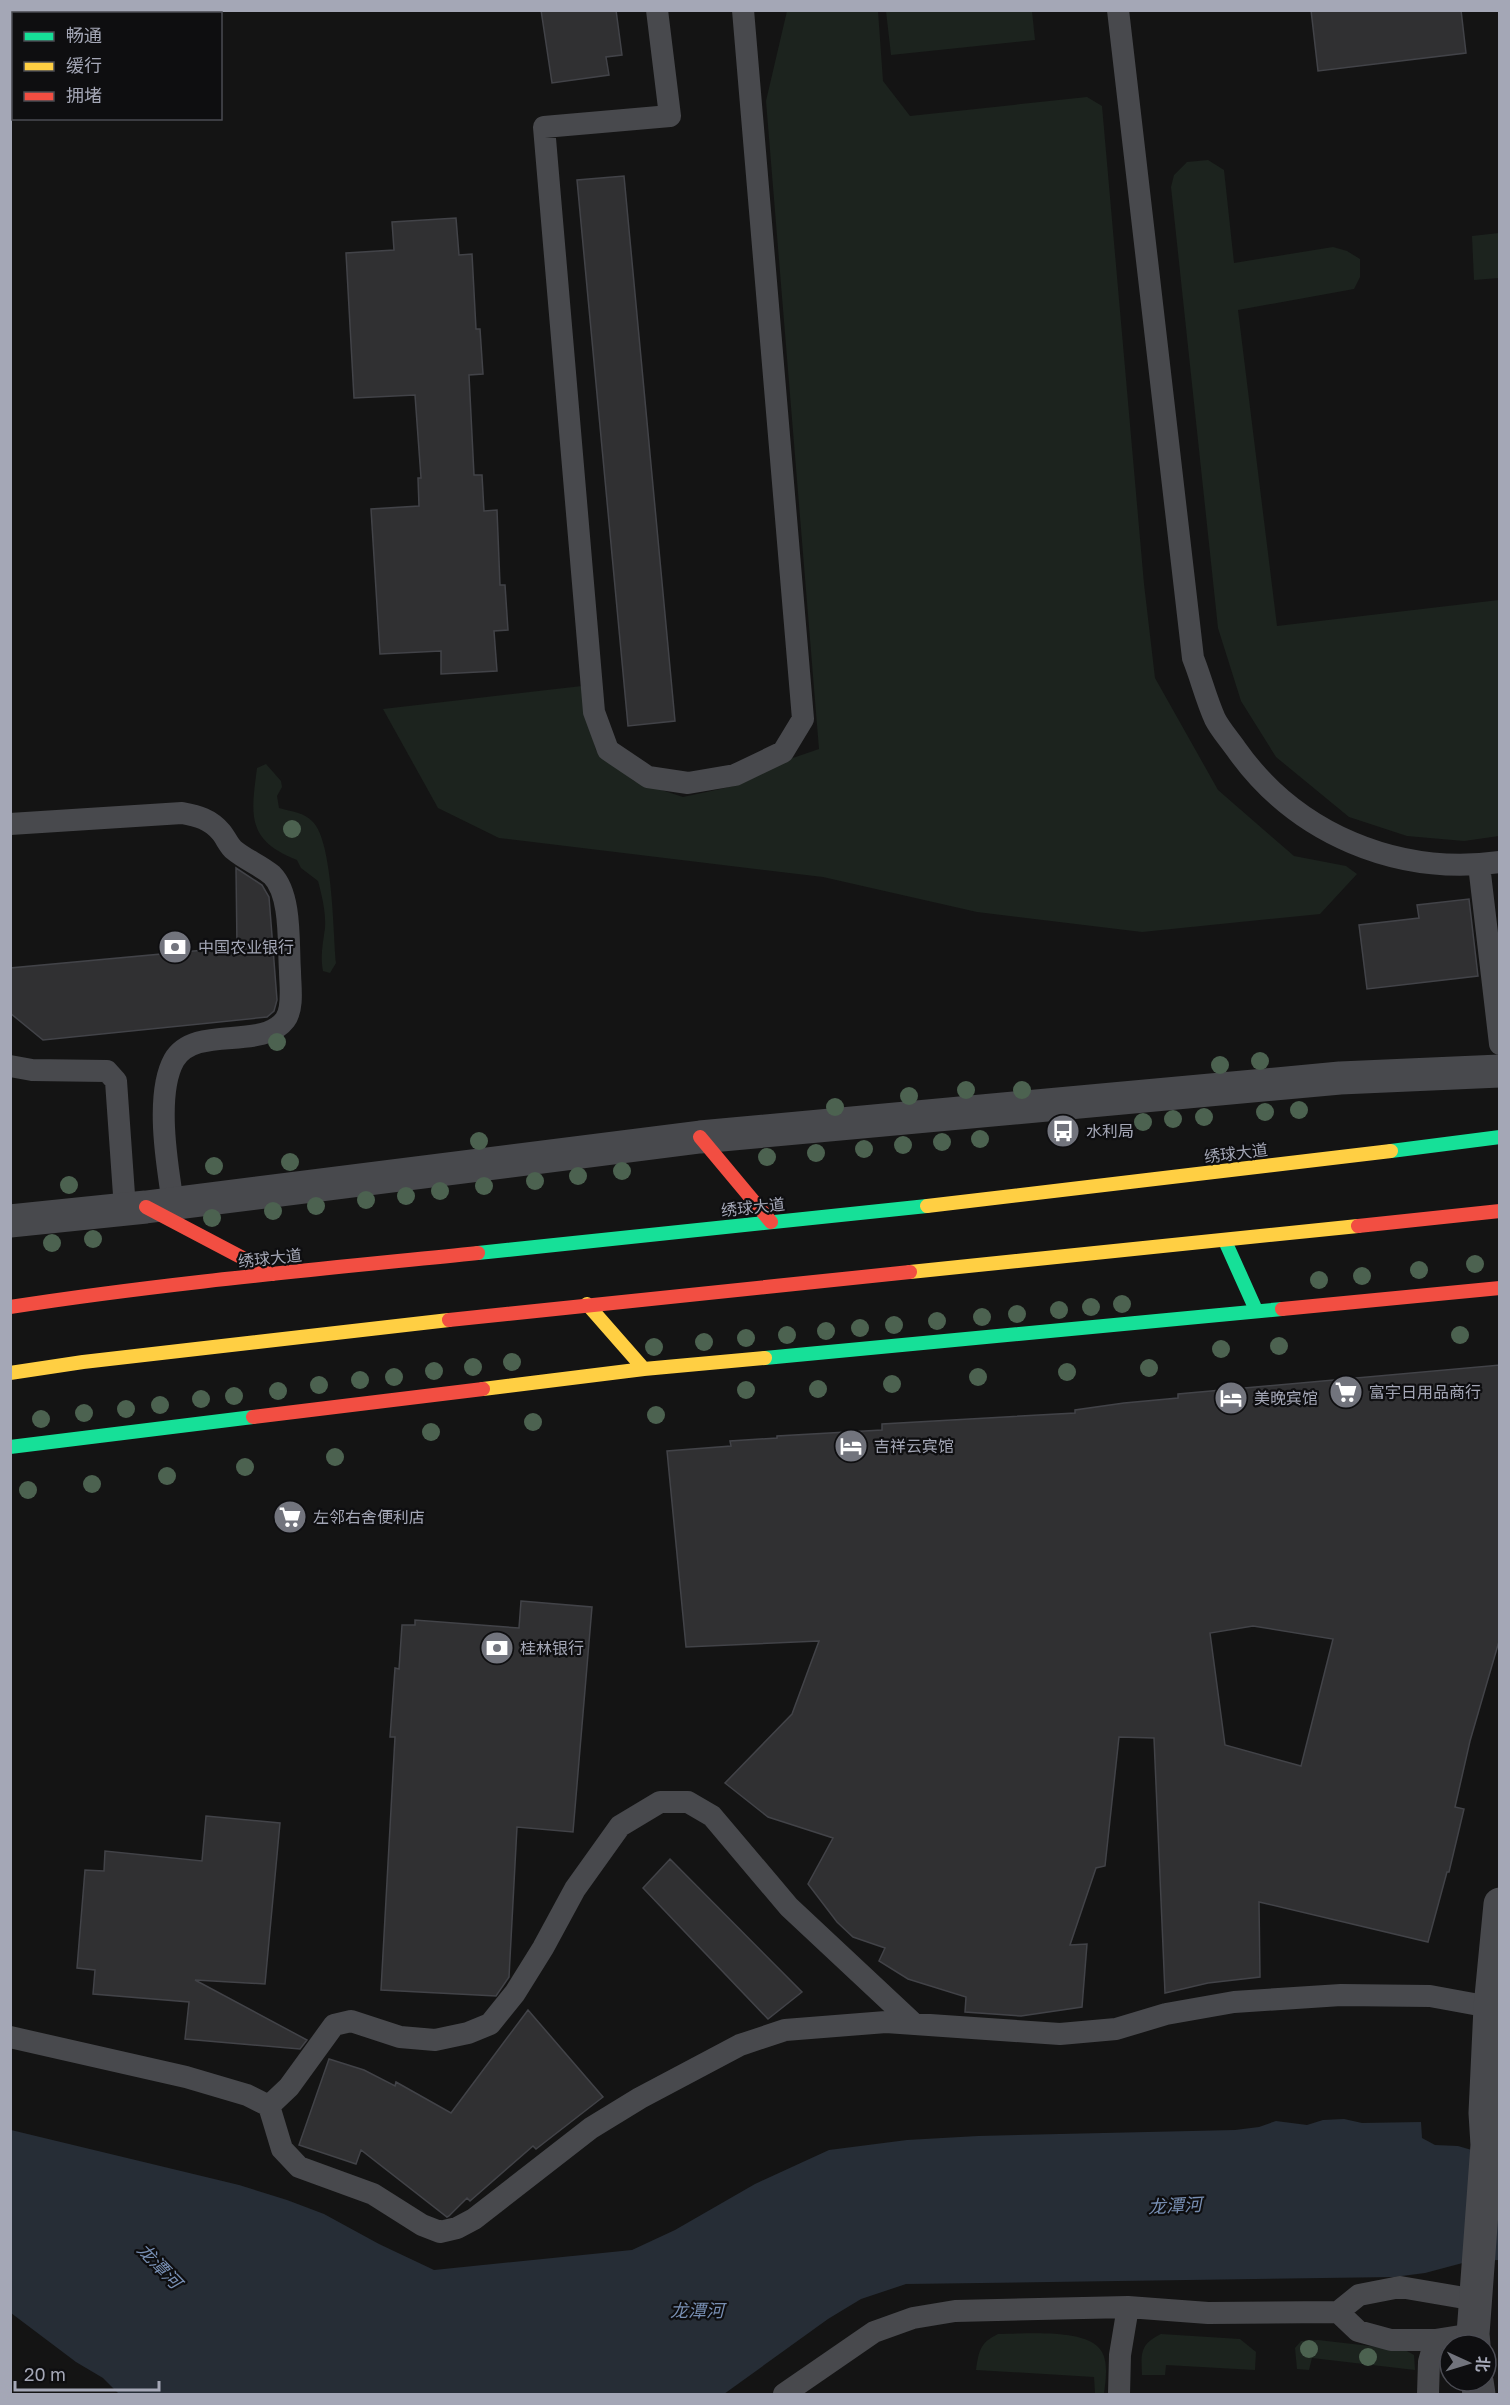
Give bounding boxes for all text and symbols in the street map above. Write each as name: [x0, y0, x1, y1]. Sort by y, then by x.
legend: [12, 12, 222, 120]
text: 畅通: [66, 24, 102, 46]
text: 缓行: [66, 54, 102, 76]
text: 拥堵: [66, 84, 102, 106]
bank icon: 中国农业银行: [157, 929, 193, 965]
place label: 中国农业银行: [198, 937, 294, 957]
bus stop icon: 水利局: [1045, 1113, 1081, 1149]
place label: 水利局: [1086, 1121, 1134, 1141]
street label: 绣球大道: [1203, 1139, 1269, 1167]
street label: 绣球大道: [720, 1194, 786, 1220]
street label: 绣球大道: [237, 1245, 303, 1271]
supermarket icon: 富宇日用品商行: [1328, 1374, 1364, 1410]
hotel icon: 美晚宾馆: [1213, 1380, 1249, 1416]
place label: 富宇日用品商行: [1369, 1382, 1481, 1402]
place label: 美晚宾馆: [1254, 1388, 1318, 1408]
hotel icon: 吉祥云宾馆: [833, 1428, 869, 1464]
place label: 吉祥云宾馆: [874, 1436, 954, 1456]
supermarket icon: 左邻右舍便利店: [272, 1499, 308, 1535]
place label: 左邻右舍便利店: [313, 1507, 425, 1527]
bank icon: 桂林银行: [479, 1630, 515, 1666]
place label: 桂林银行: [520, 1638, 584, 1658]
water label: 龙潭河: [1147, 2192, 1205, 2217]
water label: 龙潭河: [133, 2238, 188, 2295]
water label: 龙潭河: [670, 2299, 727, 2321]
north arrow: [1438, 2333, 1498, 2393]
scale bar: [15, 2354, 159, 2392]
text: 北: [1472, 2355, 1493, 2373]
text: 20 m: [24, 2363, 66, 2385]

